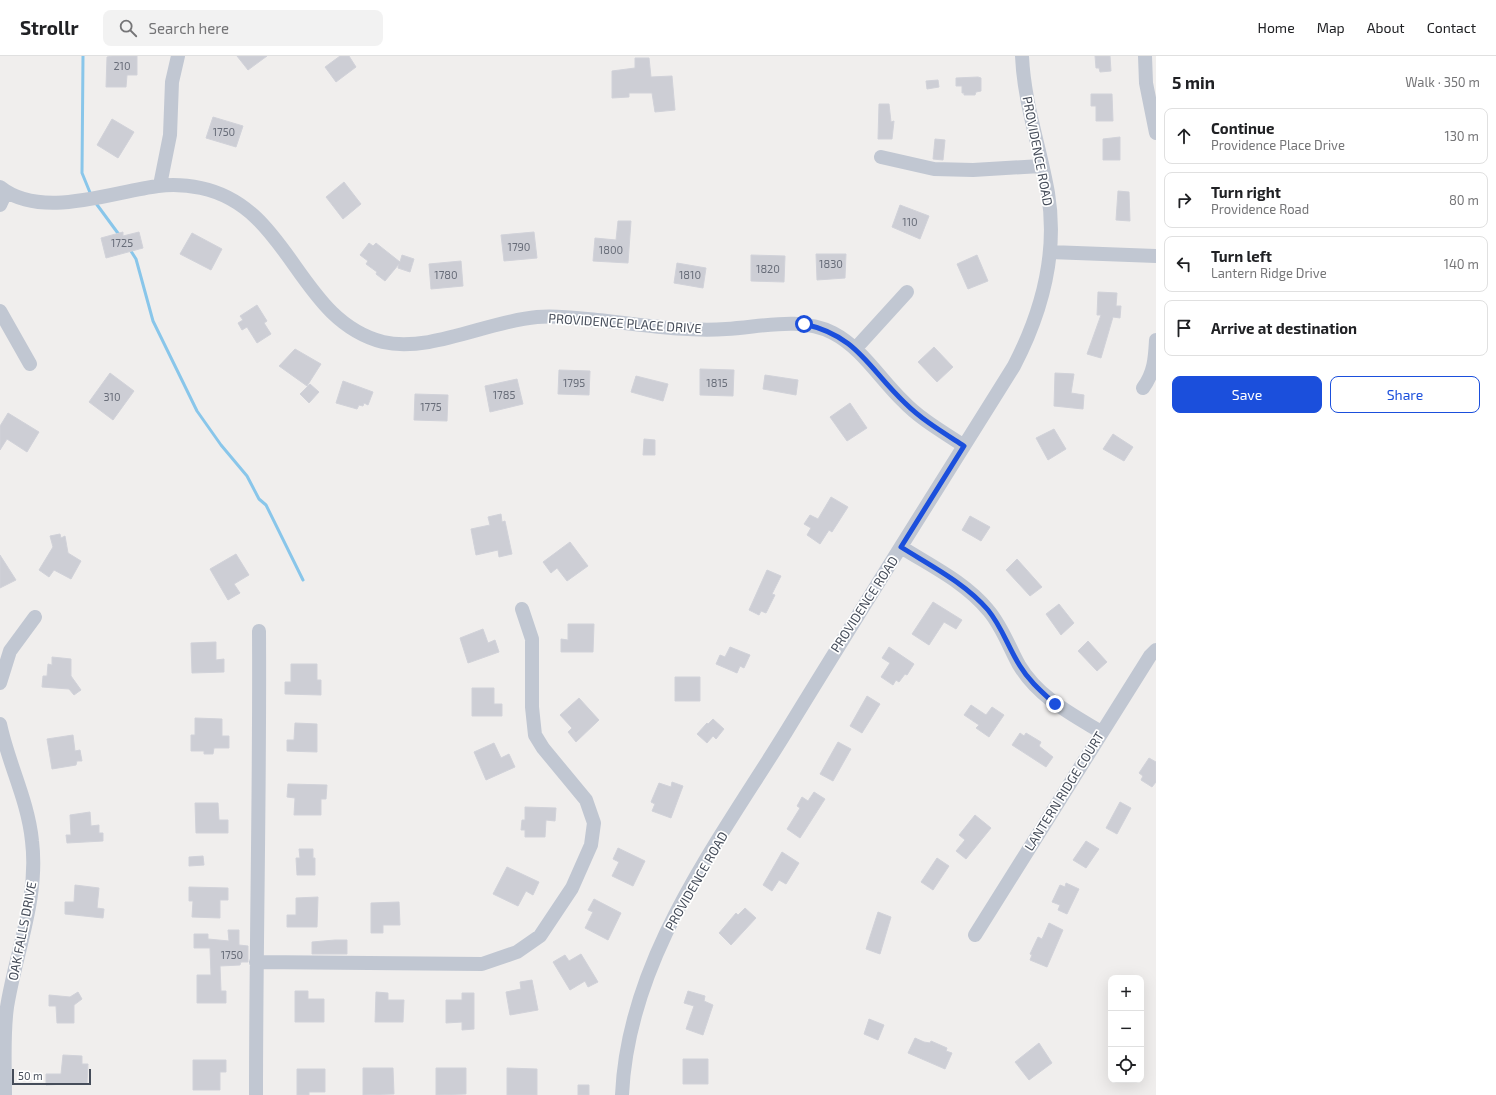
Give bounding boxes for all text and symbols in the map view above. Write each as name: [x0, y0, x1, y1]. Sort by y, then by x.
search box: [103, 10, 383, 46]
text: Strollr: [20, 16, 79, 39]
icon: search: [117, 17, 139, 39]
text: Search here: [149, 19, 229, 37]
text: Home: [1258, 19, 1295, 36]
text: Map: [1317, 19, 1345, 36]
text: About: [1367, 19, 1405, 36]
text: Contact: [1427, 19, 1476, 36]
house number: 210: [113, 59, 131, 72]
text: 5 min: [1172, 72, 1215, 92]
text: Walk · 350 m: [1405, 74, 1480, 90]
street label: PROVIDENCE ROAD: [1019, 95, 1057, 207]
text: Continue: [1211, 119, 1274, 137]
house number: 1750: [213, 125, 235, 138]
icon: ahead: [1173, 125, 1195, 147]
text: 130 m: [1444, 128, 1479, 144]
text: Providence Place Drive: [1211, 137, 1345, 153]
text: Turn right: [1211, 183, 1281, 201]
icon: right: [1173, 189, 1195, 211]
text: 80 m: [1449, 192, 1479, 208]
text: Providence Road: [1211, 201, 1309, 217]
house number: 110: [902, 215, 918, 228]
house number: 1725: [111, 236, 133, 249]
house number: 1790: [508, 240, 530, 253]
house number: 1800: [599, 243, 623, 256]
text: Turn left: [1211, 247, 1272, 265]
icon: left: [1173, 253, 1195, 275]
text: 140 m: [1444, 256, 1479, 272]
house number: 1830: [819, 257, 843, 270]
house number: 1820: [756, 262, 780, 275]
text: Lantern Ridge Drive: [1211, 265, 1327, 281]
house number: 1780: [434, 268, 458, 281]
house number: 1810: [679, 268, 701, 281]
street label: PROVIDENCE PLACE DRIVE: [548, 310, 702, 336]
route start: [795, 315, 813, 333]
icon: arrive: [1173, 317, 1195, 339]
text: Arrive at destination: [1211, 319, 1357, 337]
house number: 1795: [563, 376, 585, 389]
house number: 1815: [706, 376, 728, 389]
button: Save: [1172, 376, 1322, 413]
button: Share: [1330, 376, 1480, 413]
house number: 1785: [493, 388, 515, 401]
house number: 310: [103, 390, 121, 403]
house number: 1775: [420, 400, 442, 413]
street label: PROVIDENCE ROAD: [827, 553, 901, 655]
route end: [1046, 695, 1064, 713]
street label: LANTERN RIDGE COURT: [1021, 728, 1107, 853]
street label: PROVIDENCE ROAD: [661, 829, 731, 933]
street label: OAK FALLS DRIVE: [5, 880, 39, 982]
house number: 1750: [221, 948, 243, 961]
map controls: [1108, 975, 1144, 1083]
button: +: [1108, 975, 1144, 1011]
button: −: [1108, 1011, 1144, 1047]
button: locate: [1108, 1047, 1144, 1083]
scale bar: [12, 1067, 91, 1086]
text: 50 m: [18, 1069, 43, 1082]

